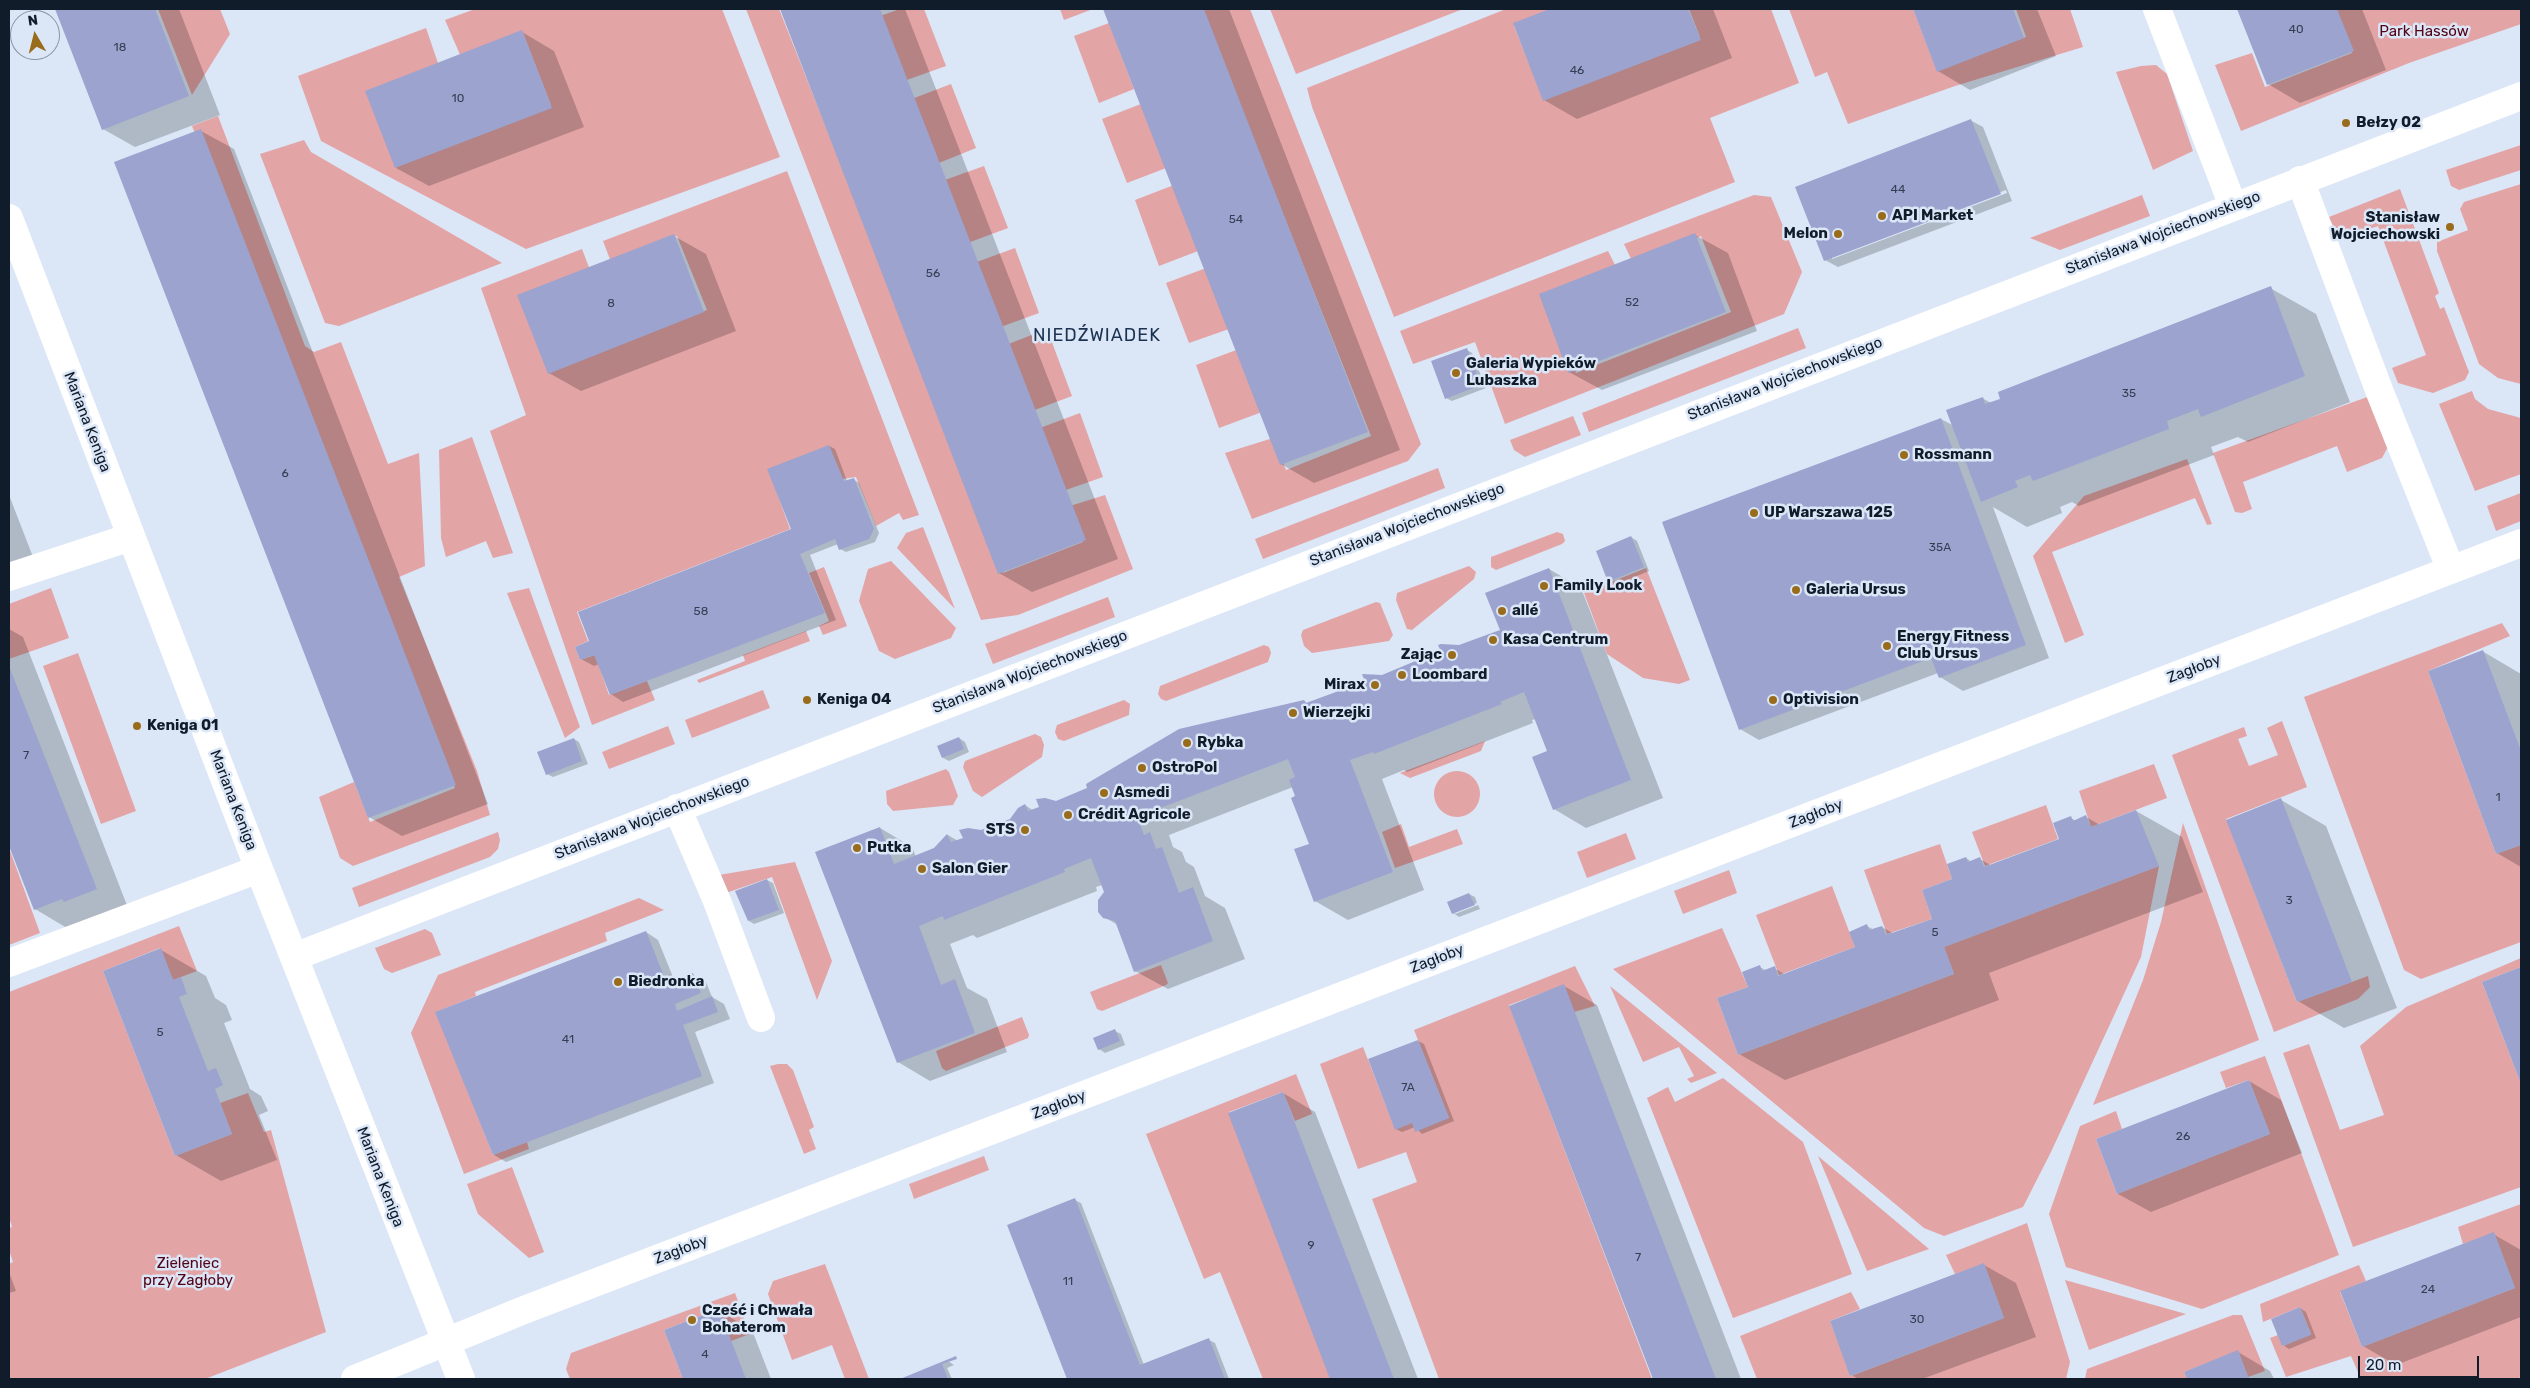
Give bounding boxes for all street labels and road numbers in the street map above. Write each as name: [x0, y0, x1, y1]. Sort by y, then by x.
street label: Stanisława Wojciechowskiego: [2063, 187, 2263, 279]
street label: Stanisława Wojciechowskiego: [1685, 333, 1885, 425]
street label: Mariana Keniga: [60, 369, 114, 475]
street label: Stanisława Wojciechowskiego: [1307, 479, 1507, 571]
street label: Stanisława Wojciechowskiego: [930, 626, 1130, 718]
street label: Zagłoby: [2165, 651, 2223, 687]
street label: Mariana Keniga: [206, 747, 260, 853]
street label: Stanisława Wojciechowskiego: [552, 772, 752, 864]
street label: Zagłoby: [1787, 796, 1845, 832]
street label: Zagłoby: [1408, 941, 1466, 977]
street label: Zagłoby: [1030, 1087, 1088, 1123]
street label: Mariana Keniga: [353, 1124, 407, 1230]
street label: Zagłoby: [652, 1232, 710, 1268]

